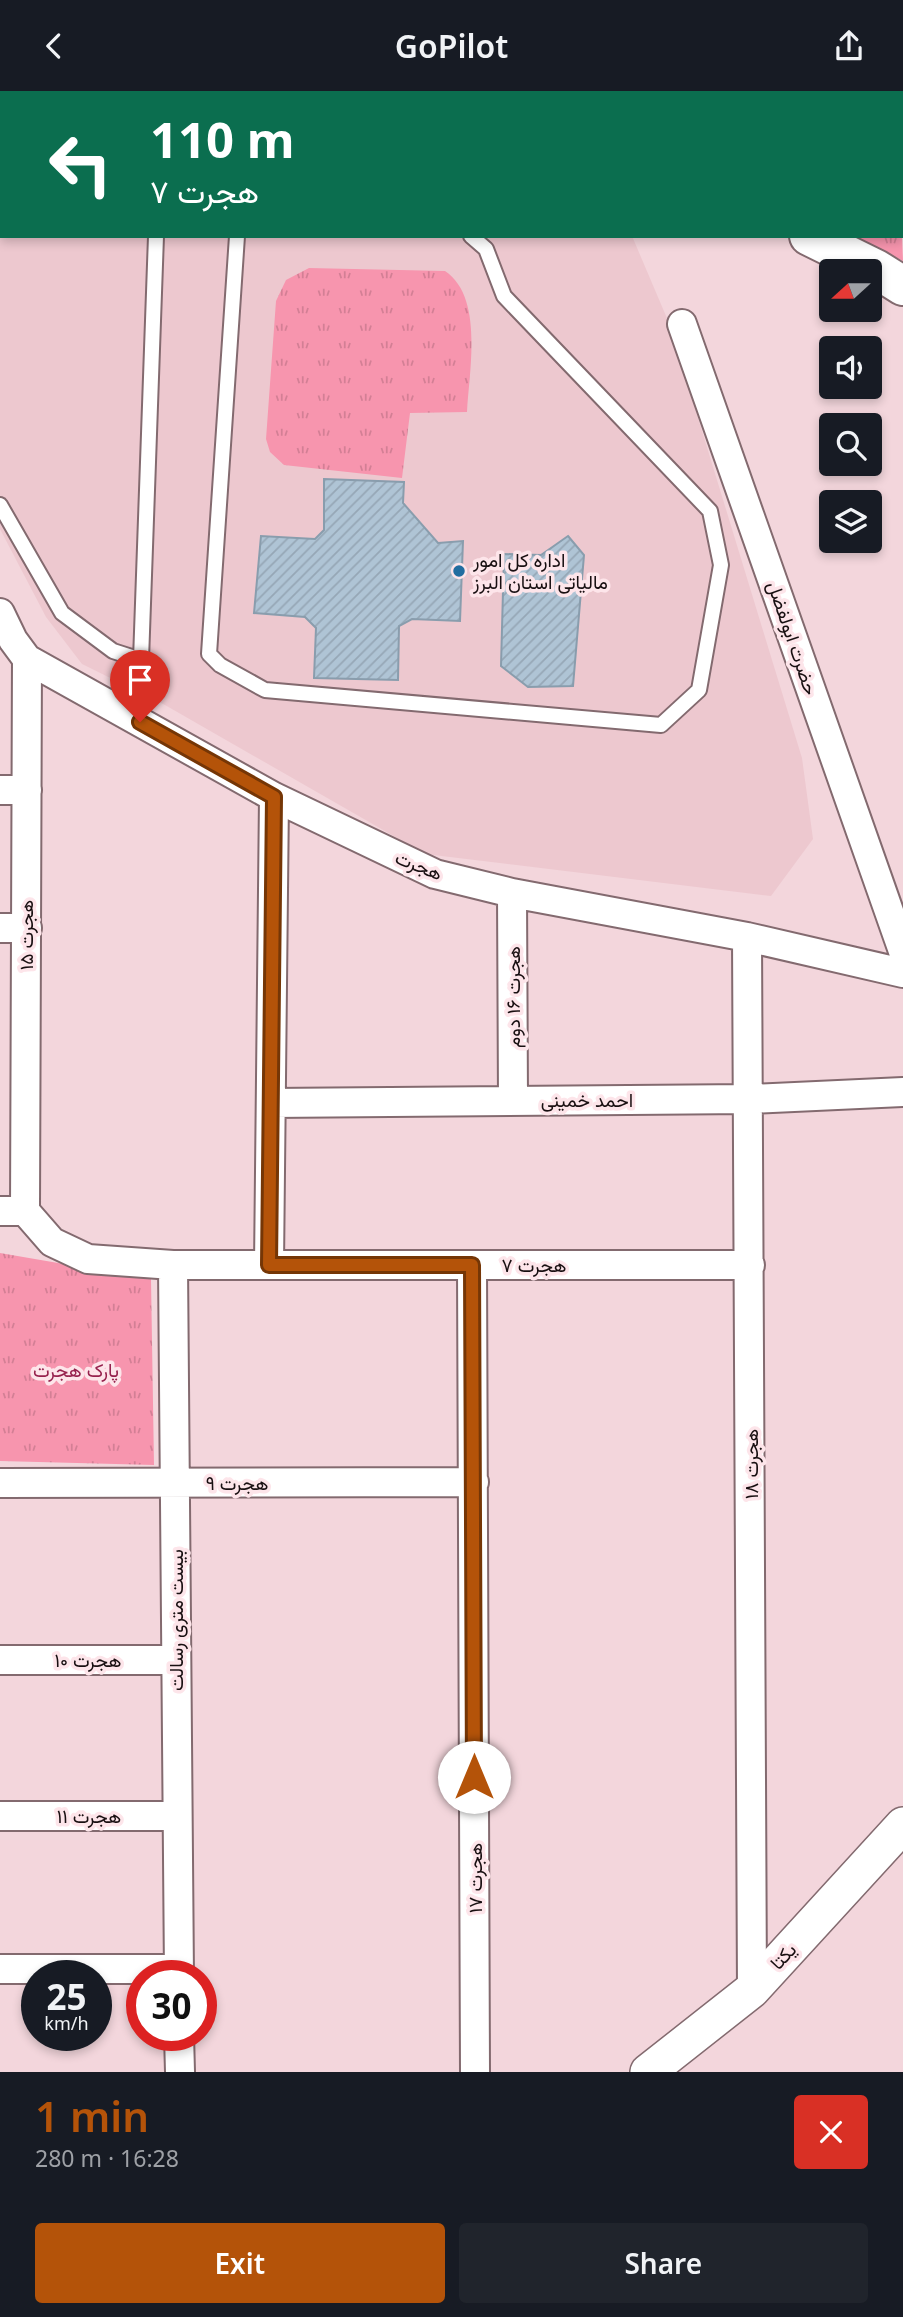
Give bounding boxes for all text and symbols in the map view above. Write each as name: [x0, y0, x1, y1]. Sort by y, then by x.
text: GoPilot: [395, 24, 508, 67]
icon: back: [35, 27, 73, 65]
icon: share: [830, 27, 868, 65]
text: 110 m: [150, 106, 295, 172]
icon: left: [35, 119, 126, 210]
text: هجرت ۷: [150, 169, 259, 212]
north arrow: [819, 259, 882, 322]
map controls: [819, 259, 882, 553]
button: sound: [819, 336, 882, 399]
button: search: [819, 413, 882, 476]
button: layers: [819, 490, 882, 553]
place label: اداره کل امور مالیاتی استان البرز: [472, 547, 608, 595]
marker: اداره کل امور مالیاتی استان البرز: [451, 563, 467, 579]
street label: حضرت ابولفضل: [761, 578, 825, 698]
pin: [110, 650, 170, 722]
icon: arrive: [121, 661, 159, 699]
street label: هجرت: [392, 844, 446, 886]
street label: هجرت ۱۵: [13, 900, 39, 970]
street label: هجرت ۱۶ دوم: [500, 946, 526, 1048]
street label: احمد خمینی: [541, 1087, 633, 1113]
street label: هجرت ۷: [502, 1252, 566, 1278]
park label: پارک هجرت: [33, 1357, 119, 1384]
street label: هجرت ۱۸: [738, 1429, 764, 1499]
street label: هجرت ۹: [206, 1470, 268, 1496]
street label: بیست متری رسالت: [163, 1549, 189, 1691]
street label: هجرت ۱۰: [54, 1647, 122, 1673]
position arrow: [437, 1740, 511, 1814]
street label: هجرت ۱۱: [57, 1803, 121, 1829]
street label: هجرت ۱۷: [462, 1843, 488, 1913]
street label: یکتا: [764, 1937, 802, 1975]
speed limit sign: 30: [126, 1960, 217, 2051]
text: 25: [46, 1973, 87, 2020]
text: km/h: [44, 2011, 89, 2035]
text: 1 min: [35, 2087, 149, 2144]
button: close: [794, 2095, 868, 2169]
text: 280 m · 16:28: [35, 2142, 179, 2174]
button: Exit: [35, 2223, 445, 2303]
button: Share: [459, 2223, 868, 2303]

